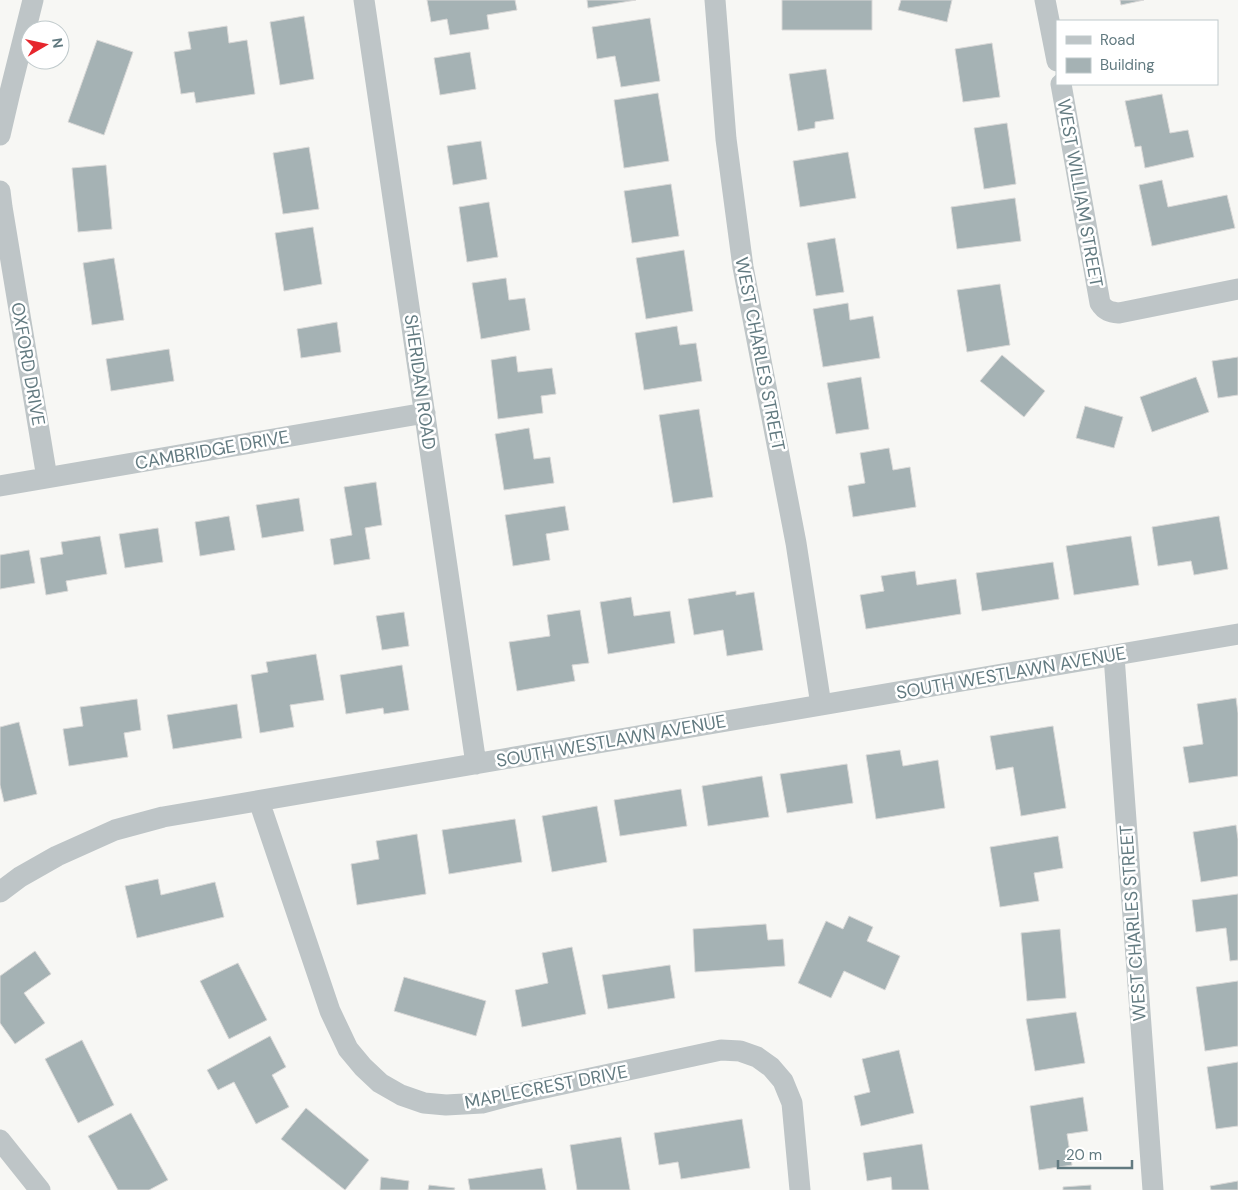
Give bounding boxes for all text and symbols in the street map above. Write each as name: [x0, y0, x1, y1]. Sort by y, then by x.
north arrow: [20, 20, 70, 70]
legend: [1056, 20, 1218, 85]
text: Road: [1100, 30, 1135, 50]
text: N: [48, 37, 68, 49]
text: Building: [1100, 55, 1155, 75]
street label: WEST WILLIAM STREET: [1052, 97, 1108, 289]
street label: WEST CHARLES STREET: [729, 255, 791, 453]
street label: OXFORD DRIVE: [5, 300, 51, 428]
street label: SHERIDAN ROAD: [399, 313, 441, 451]
street label: CAMBRIDGE DRIVE: [133, 425, 291, 475]
street label: SOUTH WESTLAWN AVENUE: [894, 641, 1128, 705]
street label: SOUTH WESTLAWN AVENUE: [494, 709, 728, 773]
street label: WEST CHARLES STREET: [1114, 824, 1152, 1022]
street label: MAPLECREST DRIVE: [462, 1059, 630, 1115]
scale bar: [1058, 1138, 1132, 1170]
text: 20 m: [1066, 1145, 1102, 1165]

